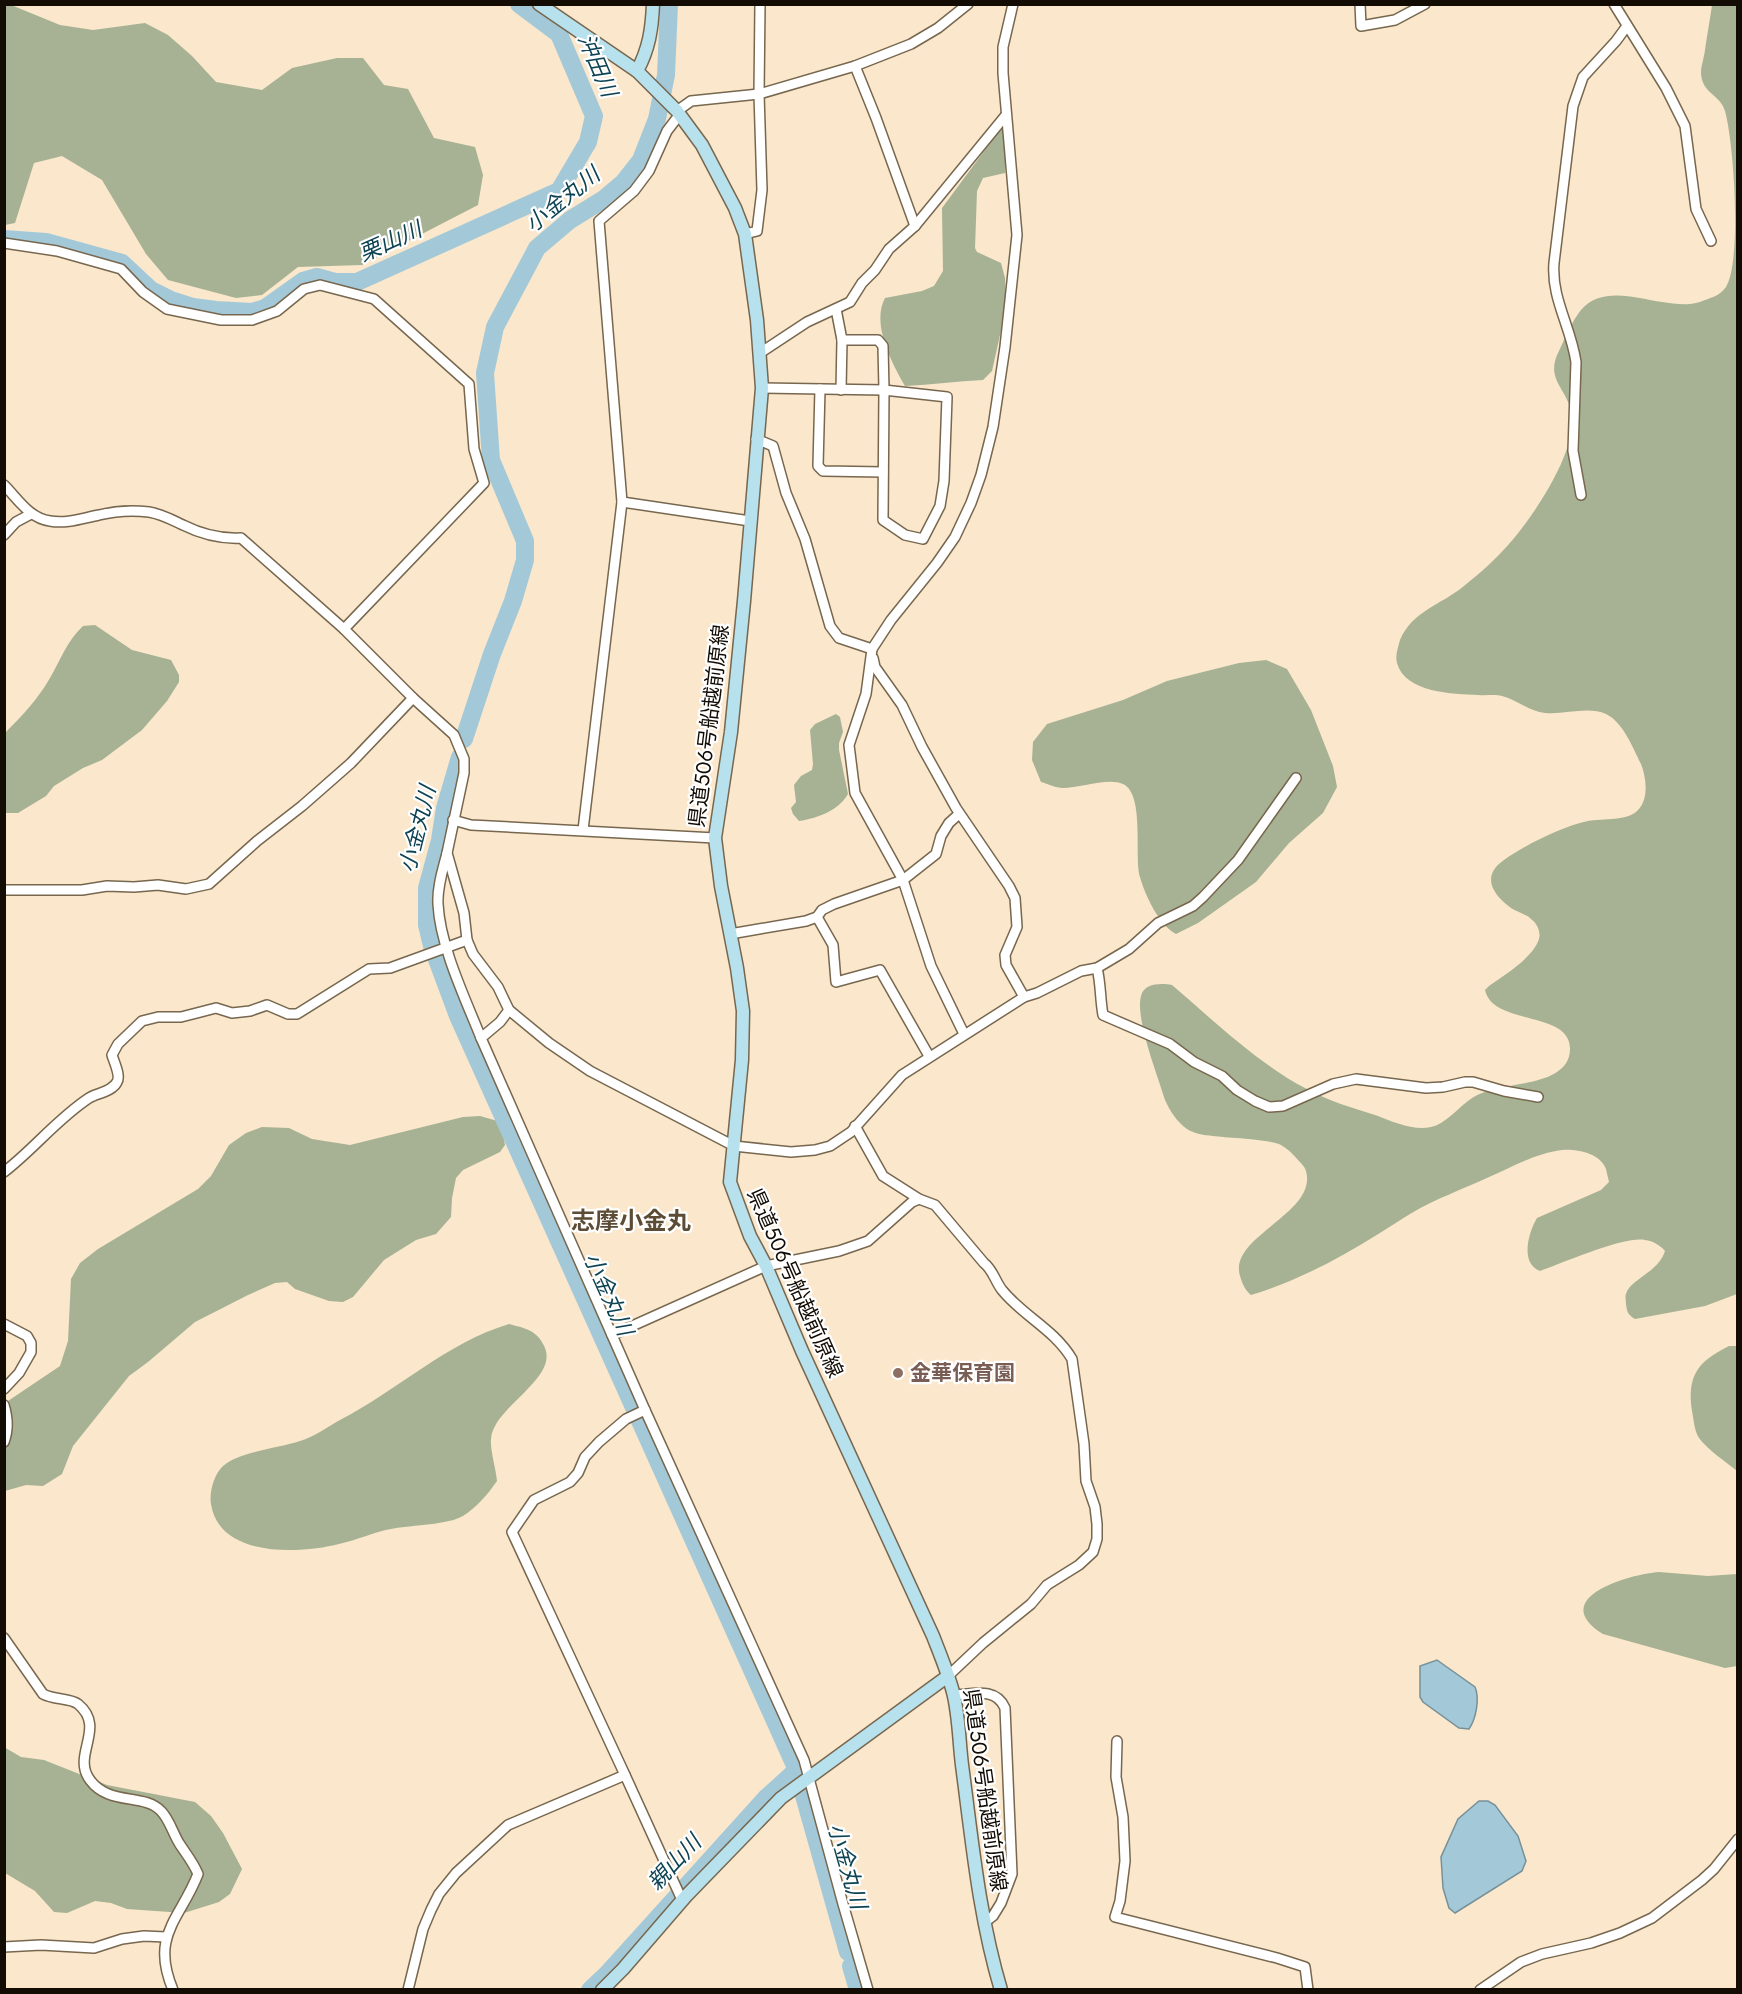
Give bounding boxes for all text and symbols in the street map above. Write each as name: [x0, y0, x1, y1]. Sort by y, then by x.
water label: 沖田川: [570, 28, 626, 103]
water label: 小金丸川: [518, 158, 608, 239]
water label: 栗山川: [353, 212, 428, 269]
street label: 県道506号船越前原線: [682, 623, 736, 829]
water label: 小金丸川: [391, 781, 444, 876]
street label: 県道506号船越前原線: [740, 1183, 850, 1383]
district label: 志摩小金丸: [571, 1203, 691, 1238]
water label: 小金丸川: [576, 1247, 642, 1343]
place label: 金華保育園: [910, 1358, 1015, 1388]
marker: 金華保育園: [891, 1366, 905, 1380]
street label: 県道506号船越前原線: [956, 1687, 1014, 1893]
water label: 小金丸川: [820, 1819, 876, 1915]
water label: 親山川: [640, 1825, 710, 1897]

